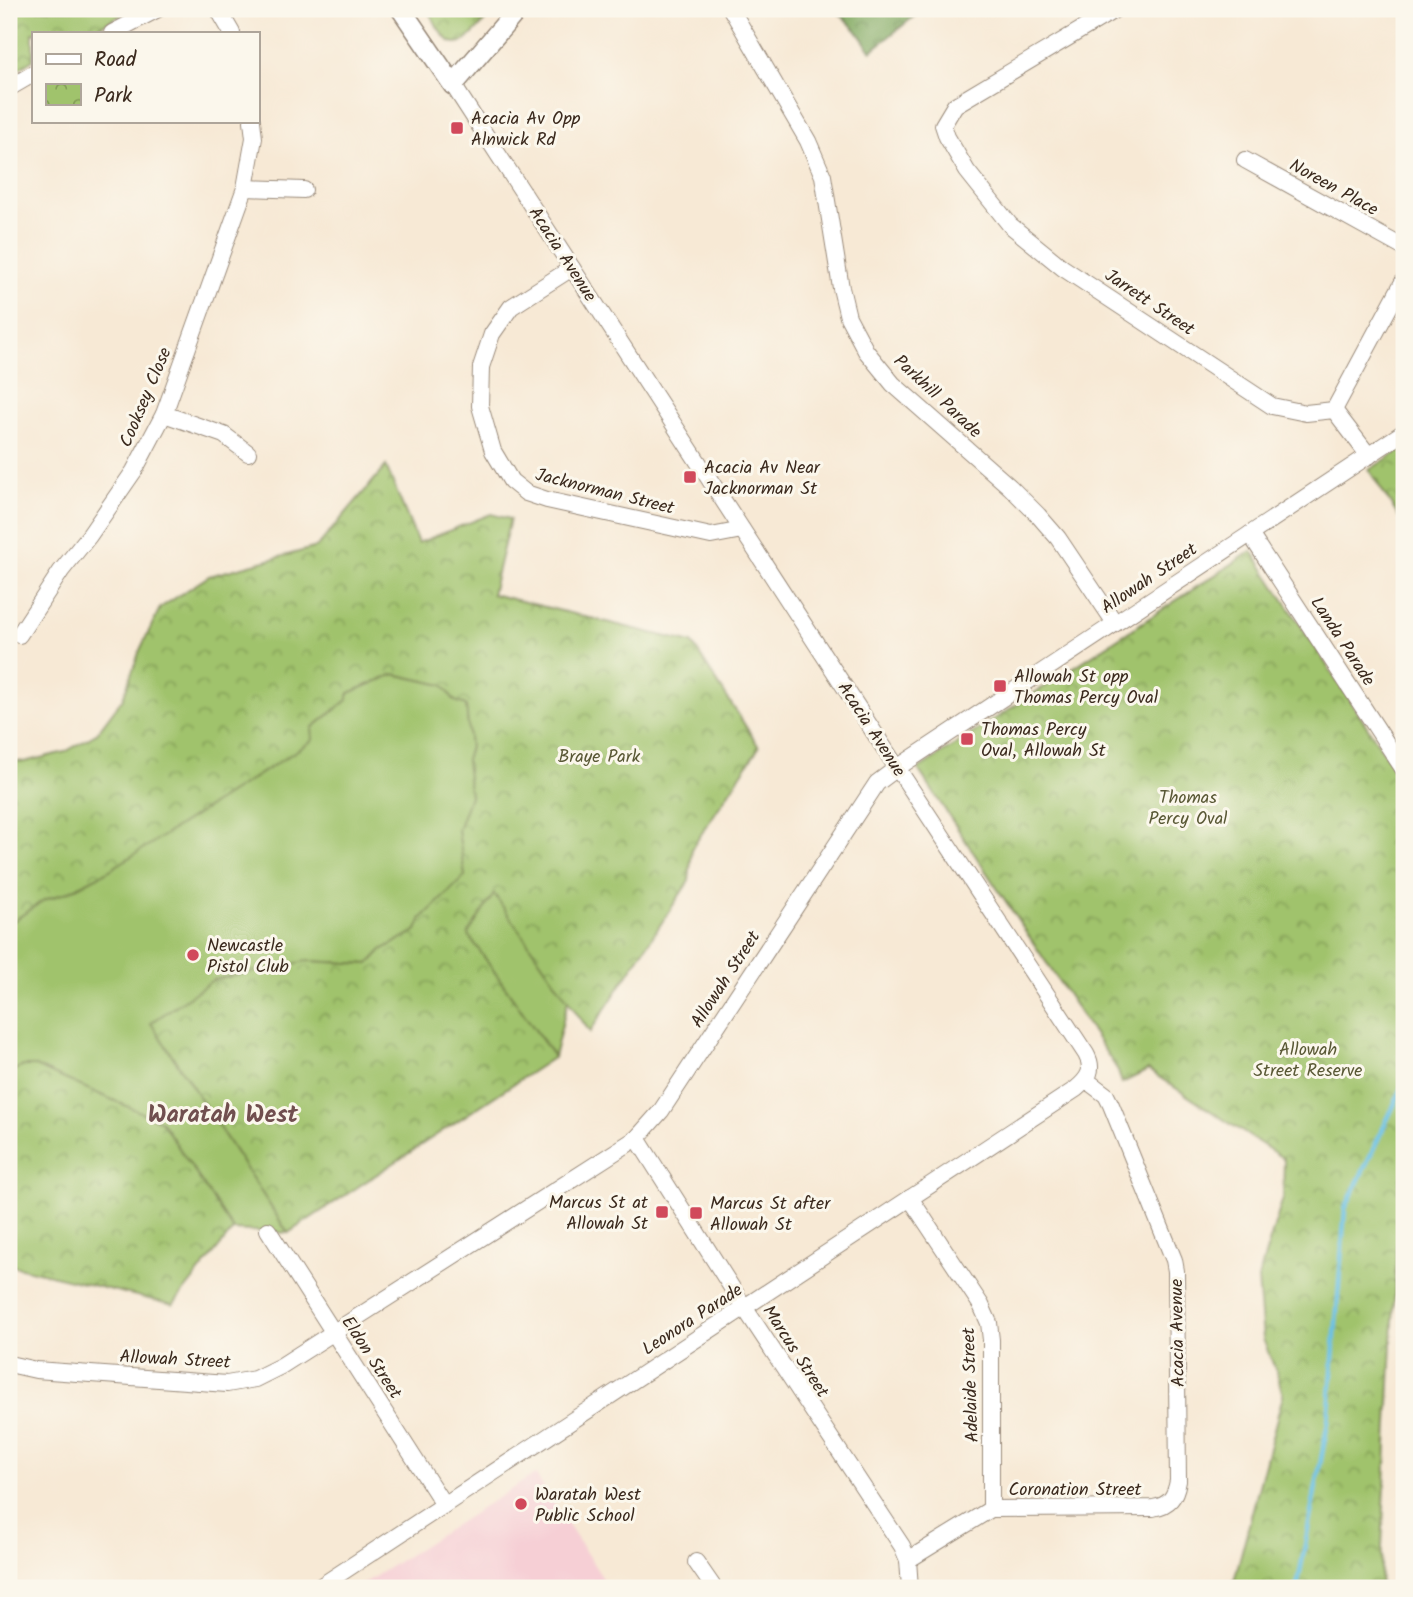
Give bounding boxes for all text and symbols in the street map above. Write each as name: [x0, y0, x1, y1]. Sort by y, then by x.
legend: [32, 32, 259, 122]
text: Road: [94, 44, 137, 77]
text: Park: [94, 80, 132, 113]
place label: Acacia Av Opp Alnwick Rd: [471, 105, 581, 155]
marker: Acacia Av Opp Alnwick Rd: [449, 120, 465, 136]
street label: Noreen Place: [1283, 152, 1383, 225]
street label: Acacia Avenue: [520, 201, 603, 308]
street label: Jarrett Street: [1098, 262, 1201, 345]
street label: Cooksey Close: [112, 343, 180, 452]
street label: Parkhill Parade: [886, 348, 988, 446]
place label: Acacia Av Near Jacknorman St: [704, 454, 821, 504]
street label: Jacknorman Street: [532, 461, 678, 524]
marker: Acacia Av Near Jacknorman St: [682, 469, 698, 485]
street label: Allowah Street: [1096, 536, 1205, 622]
street label: Landa Parade: [1302, 591, 1382, 693]
place label: Allowah St opp Thomas Percy Oval: [1014, 663, 1159, 713]
street label: Acacia Avenue: [829, 676, 912, 783]
marker: Allowah St opp Thomas Percy Oval: [992, 678, 1008, 694]
place label: Thomas Percy Oval, Allowah St: [981, 716, 1107, 766]
marker: Thomas Percy Oval, Allowah St: [959, 731, 975, 747]
park label: Braye Park: [558, 743, 641, 772]
park label: Thomas Percy Oval: [1149, 784, 1228, 834]
street label: Allowah Street: [684, 925, 769, 1034]
place label: Newcastle Pistol Club: [207, 932, 289, 982]
marker: Newcastle Pistol Club: [185, 947, 201, 963]
park label: Allowah Street Reserve: [1254, 1036, 1362, 1086]
district label: Waratah West: [148, 1096, 299, 1135]
place label: Marcus St at Allowah St: [549, 1189, 649, 1239]
place label: Marcus St after Allowah St: [710, 1190, 831, 1240]
marker: Marcus St at Allowah St: [654, 1204, 670, 1220]
marker: Marcus St after Allowah St: [688, 1205, 704, 1221]
street label: Leonora Parade: [637, 1277, 749, 1364]
street label: Acacia Avenue: [1163, 1279, 1194, 1387]
street label: Marcus Street: [754, 1300, 836, 1405]
street label: Eldon Street: [333, 1310, 409, 1406]
street label: Adelaide Street: [955, 1326, 988, 1443]
street label: Allowah Street: [119, 1343, 232, 1378]
street label: Coronation Street: [1009, 1476, 1143, 1505]
place label: Waratah West Public School: [535, 1481, 642, 1531]
marker: Waratah West Public School: [513, 1496, 529, 1512]

